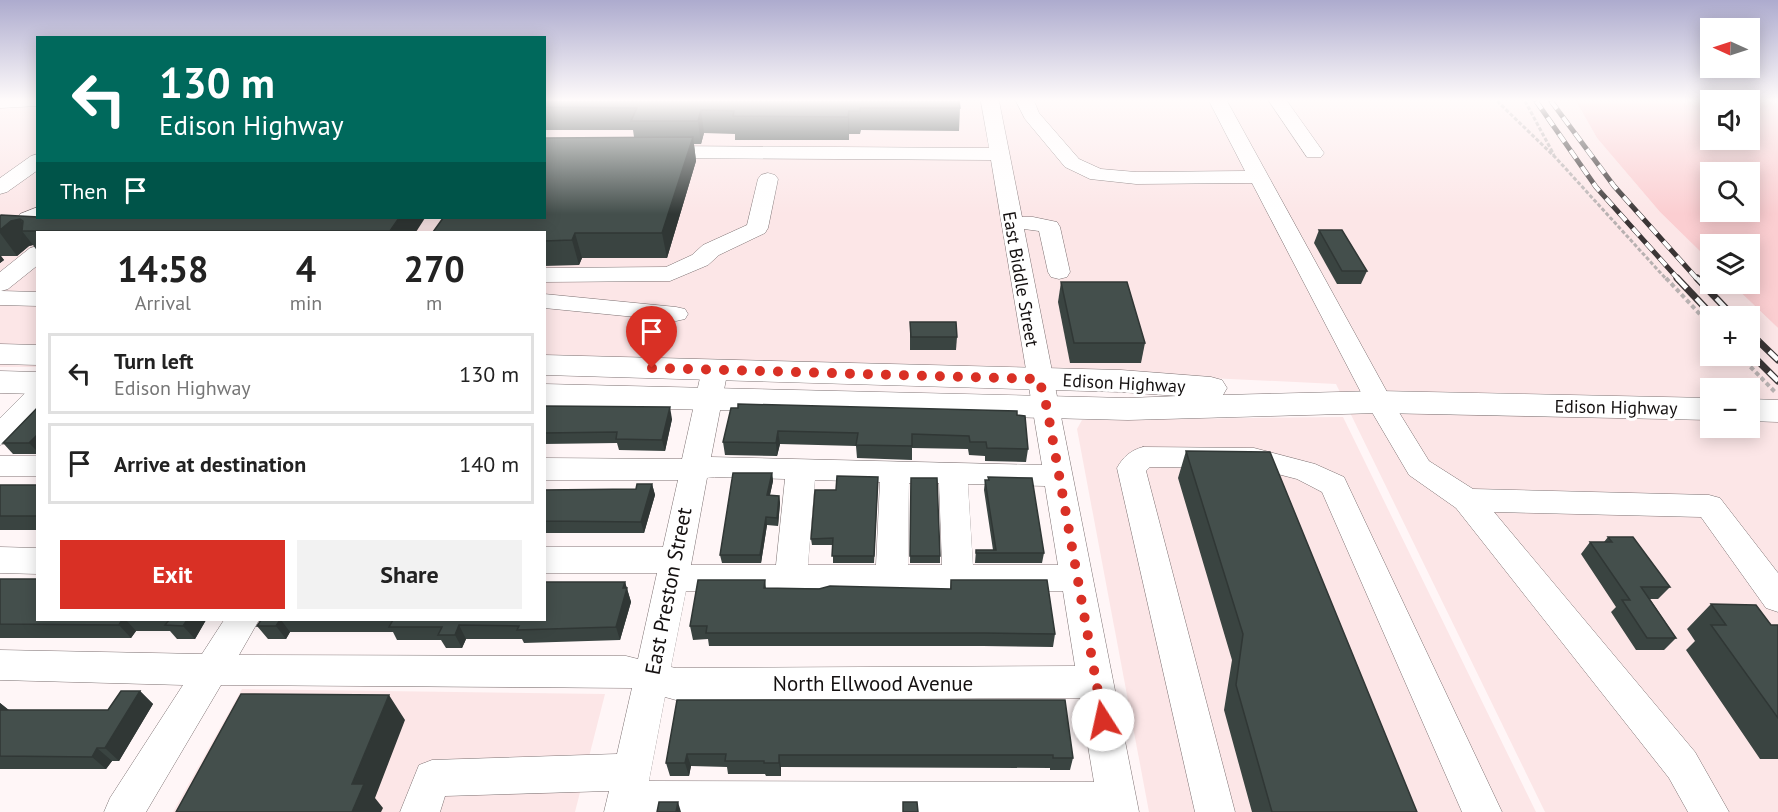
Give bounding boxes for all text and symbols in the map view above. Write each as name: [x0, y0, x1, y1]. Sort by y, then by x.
north arrow: [1700, 18, 1760, 78]
map controls: [1700, 18, 1760, 438]
text: 130 m: [159, 55, 275, 110]
icon: left: [60, 60, 138, 138]
button: sound: [1700, 90, 1760, 150]
text: Edison Highway: [159, 108, 344, 142]
button: search: [1700, 162, 1760, 222]
icon: arrive: [119, 174, 152, 207]
text: Then: [60, 177, 107, 205]
street label: East Biddle Street: [998, 210, 1044, 348]
button: layers: [1700, 234, 1760, 294]
text: 14:58: [117, 245, 209, 292]
text: 4: [296, 245, 316, 292]
text: 270: [404, 245, 465, 292]
text: Arrival: [135, 290, 191, 316]
text: min: [290, 290, 322, 316]
text: m: [426, 290, 442, 316]
pin: [626, 306, 677, 368]
button: +: [1700, 306, 1760, 366]
icon: arrive: [635, 315, 668, 348]
text: Turn left: [114, 347, 194, 375]
icon: left: [63, 357, 96, 390]
text: 130 m: [459, 360, 519, 388]
street label: Edison Highway: [1062, 368, 1187, 398]
text: Edison Highway: [114, 375, 251, 401]
button: −: [1700, 378, 1760, 438]
street label: Edison Highway: [1554, 394, 1678, 420]
icon: arrive: [63, 447, 96, 480]
text: Arrive at destination: [114, 450, 306, 478]
text: 140 m: [459, 450, 519, 478]
street label: East Preston Street: [639, 505, 697, 677]
button: Exit: [60, 540, 285, 609]
button: Share: [297, 540, 522, 609]
street label: North Ellwood Avenue: [773, 670, 973, 697]
position arrow: [1071, 688, 1135, 752]

